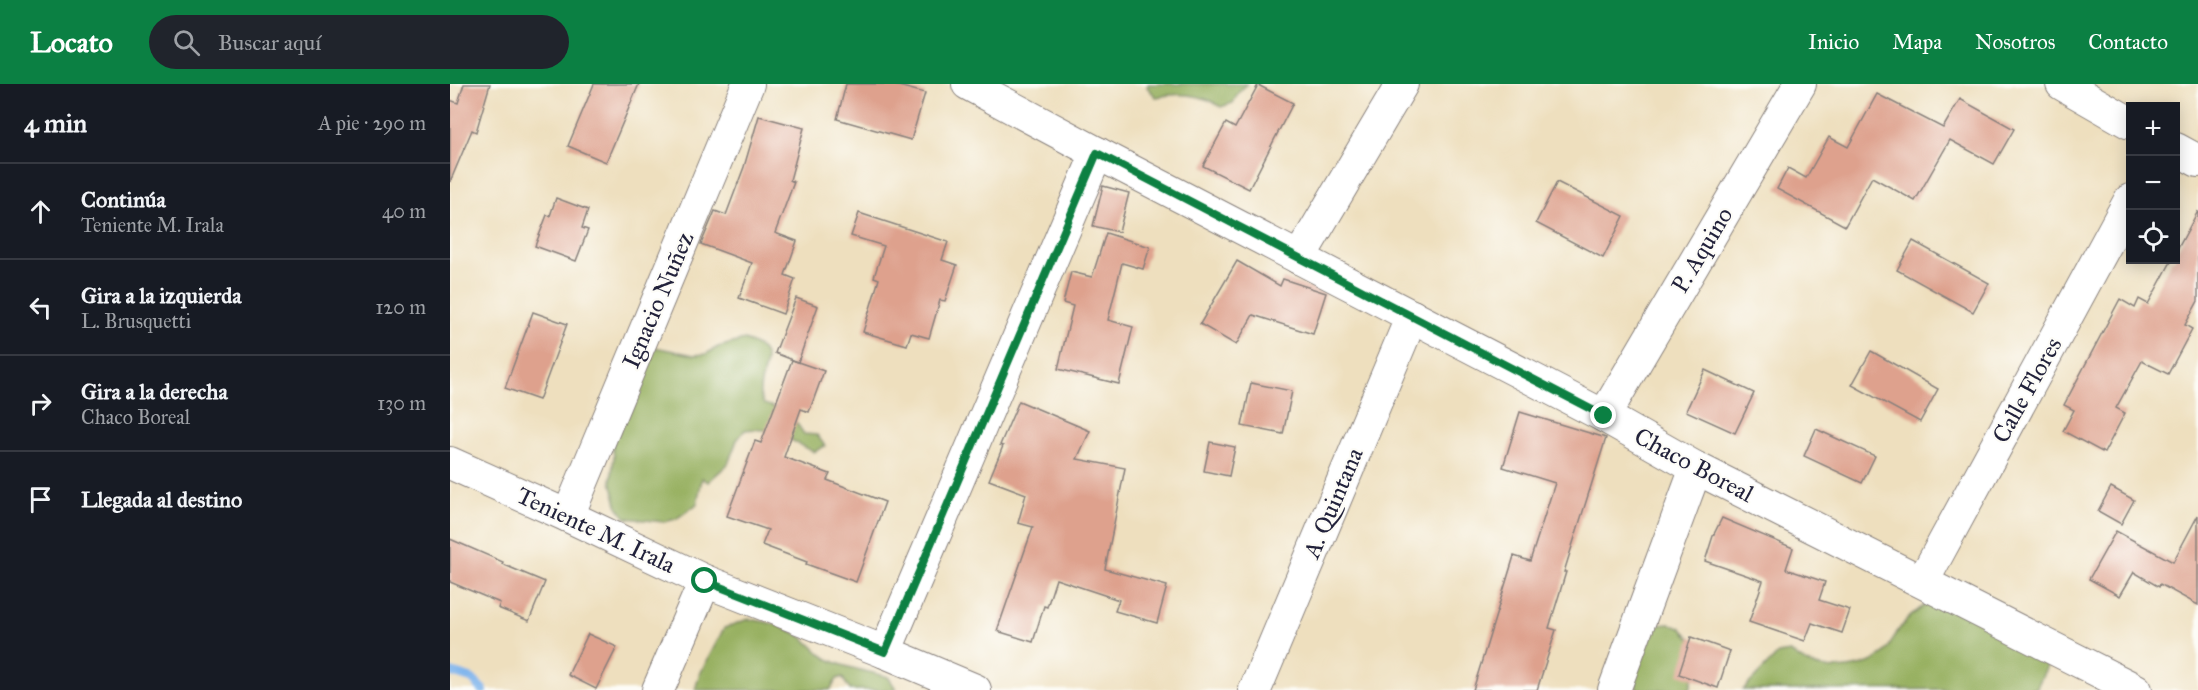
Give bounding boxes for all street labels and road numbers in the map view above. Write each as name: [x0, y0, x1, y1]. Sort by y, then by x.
street label: P. Aquino: [1665, 202, 1739, 298]
street label: Ignacio Nuñez: [616, 227, 700, 373]
street label: Calle Flores: [1986, 332, 2068, 448]
street label: Chaco Boreal: [1629, 421, 1759, 509]
street label: A. Quintana: [1296, 442, 1370, 564]
street label: Teniente M. Irala: [512, 480, 681, 580]

